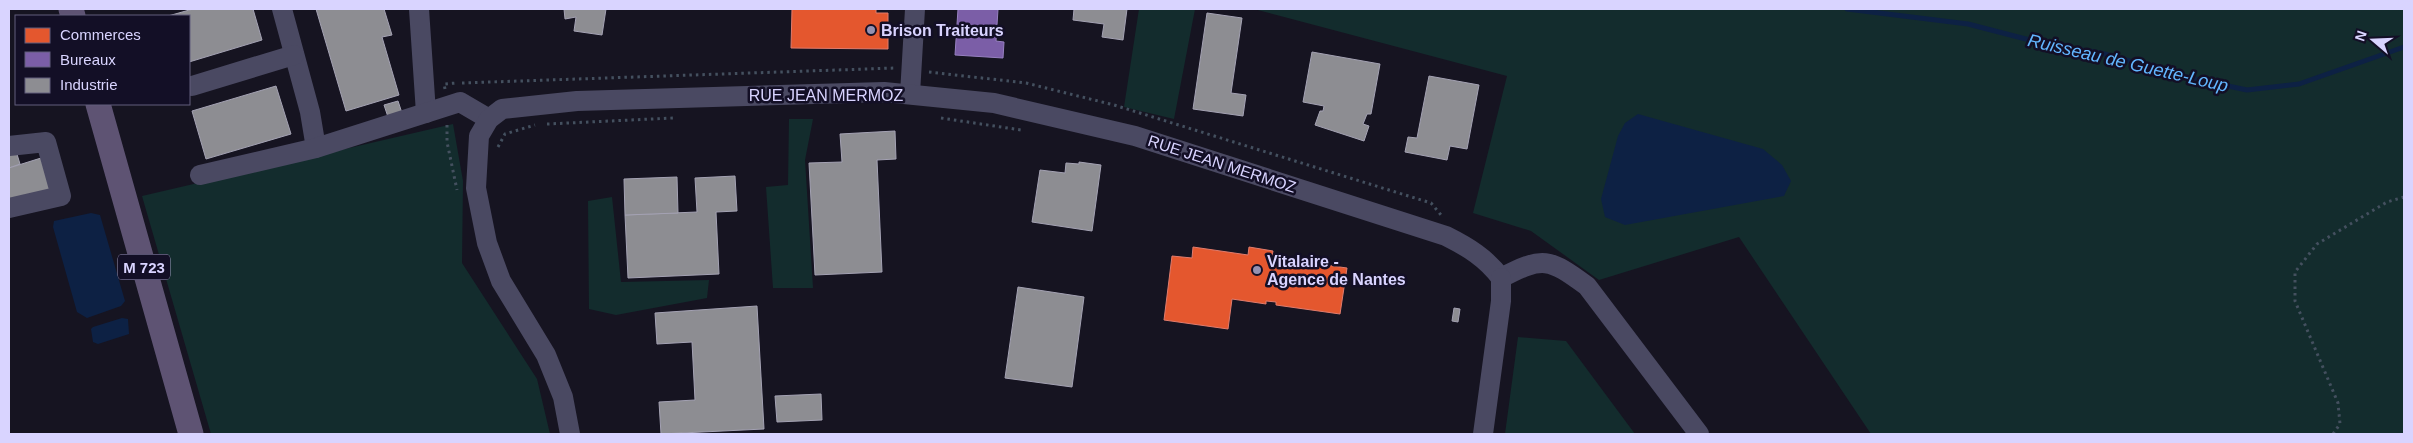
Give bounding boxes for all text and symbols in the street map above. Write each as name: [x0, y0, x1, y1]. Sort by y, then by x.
legend: [15, 15, 190, 105]
north arrow: [2348, 15, 2398, 65]
place label: Brison Traiteurs: [881, 22, 1004, 39]
marker: Brison Traiteurs: [865, 24, 877, 36]
text: Commerces: [60, 26, 141, 43]
text: N: [2351, 28, 2370, 43]
water label: Ruisseau de Guette-Loup: [2026, 30, 2230, 96]
text: Bureaux: [60, 51, 116, 68]
text: Industrie: [60, 76, 118, 93]
street label: RUE JEAN MERMOZ: [749, 87, 904, 104]
street label: RUE JEAN MERMOZ: [1146, 132, 1298, 196]
place label: Vitalaire - Agence de Nantes: [1267, 253, 1406, 288]
road number: M 723: [118, 254, 170, 280]
marker: Vitalaire - Agence de Nantes: [1251, 264, 1263, 276]

